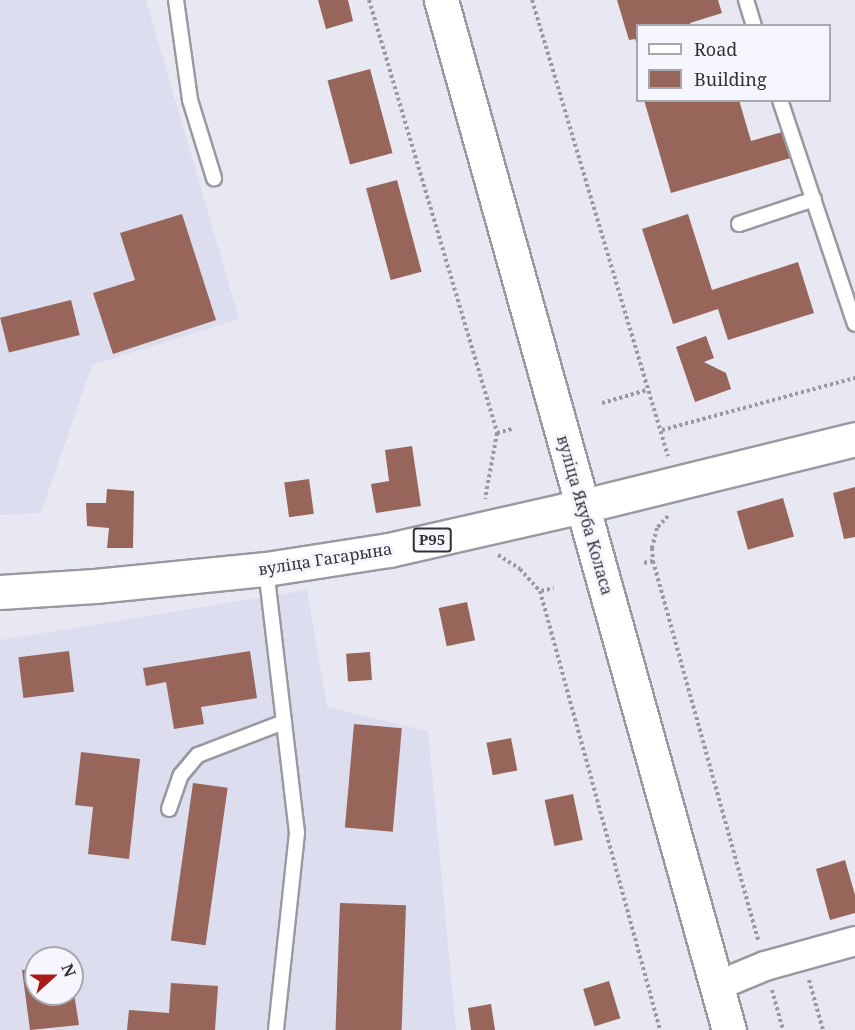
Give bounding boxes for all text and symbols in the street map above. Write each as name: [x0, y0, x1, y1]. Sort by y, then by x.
legend: [636, 24, 831, 102]
text: Road: [694, 37, 737, 61]
text: Building: [694, 67, 767, 91]
street label: вуліца Якуба Коласа: [553, 433, 617, 597]
road number: Р95: [412, 528, 452, 552]
street label: вуліца Гагарына: [257, 539, 393, 579]
north arrow: [24, 946, 84, 1006]
text: N: [56, 960, 81, 980]

